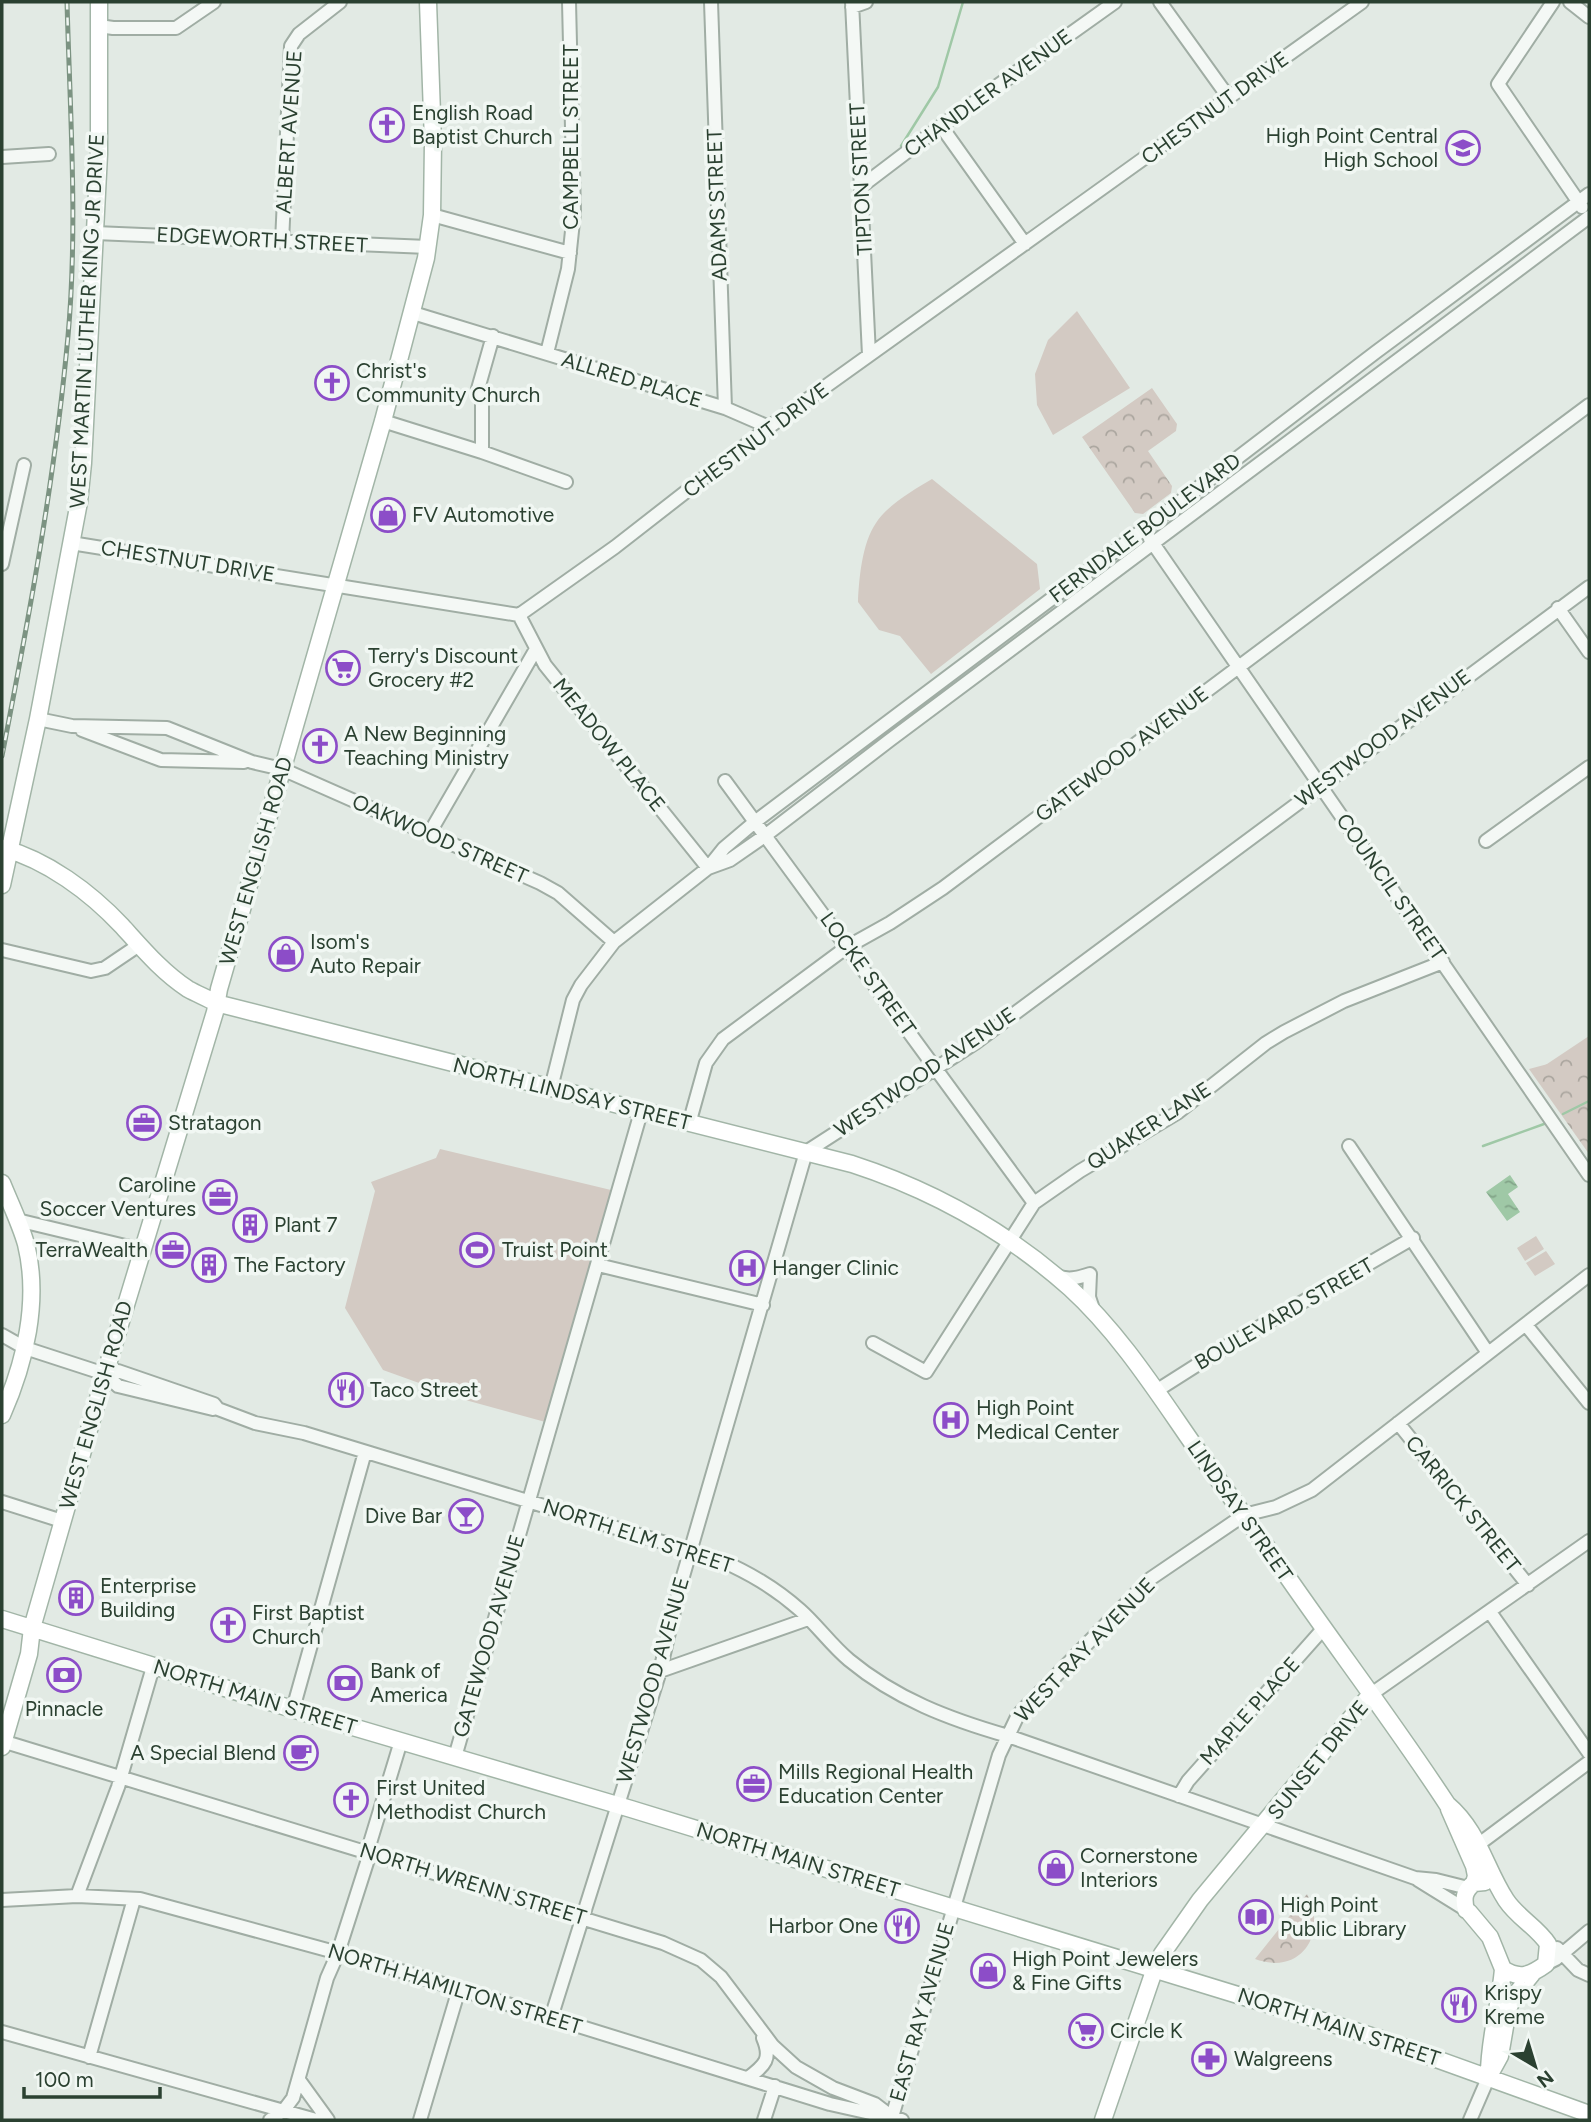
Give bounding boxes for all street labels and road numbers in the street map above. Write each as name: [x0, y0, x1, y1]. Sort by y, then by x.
street label: CHANDLER AVENUE: [899, 23, 1076, 162]
street label: CAMPBELL STREET: [558, 44, 583, 230]
street label: CHESTNUT DRIVE: [1136, 46, 1293, 169]
street label: ALBERT AVENUE: [270, 49, 307, 215]
street label: TIPTON STREET: [844, 102, 877, 256]
street label: ADAMS STREET: [701, 128, 732, 282]
street label: WEST MARTIN LUTHER KING JR DRIVE: [64, 133, 109, 509]
street label: EDGEWORTH STREET: [156, 221, 369, 258]
street label: ALLRED PLACE: [559, 346, 705, 413]
street label: CHESTNUT DRIVE: [678, 377, 833, 502]
street label: FERNDALE BOULEVARD: [1044, 447, 1245, 608]
street label: CHESTNUT DRIVE: [99, 534, 277, 587]
street label: WESTWOOD AVENUE: [1290, 663, 1475, 812]
street label: MEADOW PLACE: [548, 673, 671, 817]
street label: GATEWOOD AVENUE: [1030, 680, 1213, 827]
street label: WEST ENGLISH ROAD: [214, 754, 297, 968]
street label: OAKWOOD STREET: [348, 789, 532, 889]
street label: COUNCIL STREET: [1331, 808, 1452, 965]
street label: LOCKE STREET: [815, 907, 922, 1041]
street label: WESTWOOD AVENUE: [829, 1002, 1020, 1142]
street label: NORTH LINDSAY STREET: [451, 1052, 694, 1135]
street label: QUAKER LANE: [1082, 1076, 1215, 1175]
street label: BOULEVARD STREET: [1190, 1252, 1378, 1375]
street label: WEST ENGLISH ROAD: [54, 1298, 137, 1512]
street label: CARRICK STREET: [1401, 1430, 1526, 1577]
street label: LINDSAY STREET: [1183, 1435, 1299, 1586]
street label: NORTH ELM STREET: [540, 1493, 737, 1578]
street label: GATEWOOD AVENUE: [448, 1531, 529, 1740]
street label: WEST RAY AVENUE: [1009, 1572, 1160, 1727]
street label: WESTWOOD AVENUE: [611, 1574, 694, 1786]
street label: MAPLE PLACE: [1194, 1651, 1305, 1770]
street label: NORTH MAIN STREET: [150, 1654, 360, 1739]
street label: SUNSET DRIVE: [1262, 1695, 1373, 1824]
street label: NORTH MAIN STREET: [693, 1817, 903, 1902]
street label: NORTH WRENN STREET: [357, 1837, 590, 1930]
street label: EAST RAY AVENUE: [884, 1919, 959, 2104]
street label: NORTH HAMILTON STREET: [325, 1938, 586, 2039]
street label: NORTH MAIN STREET: [1235, 1982, 1444, 2071]

